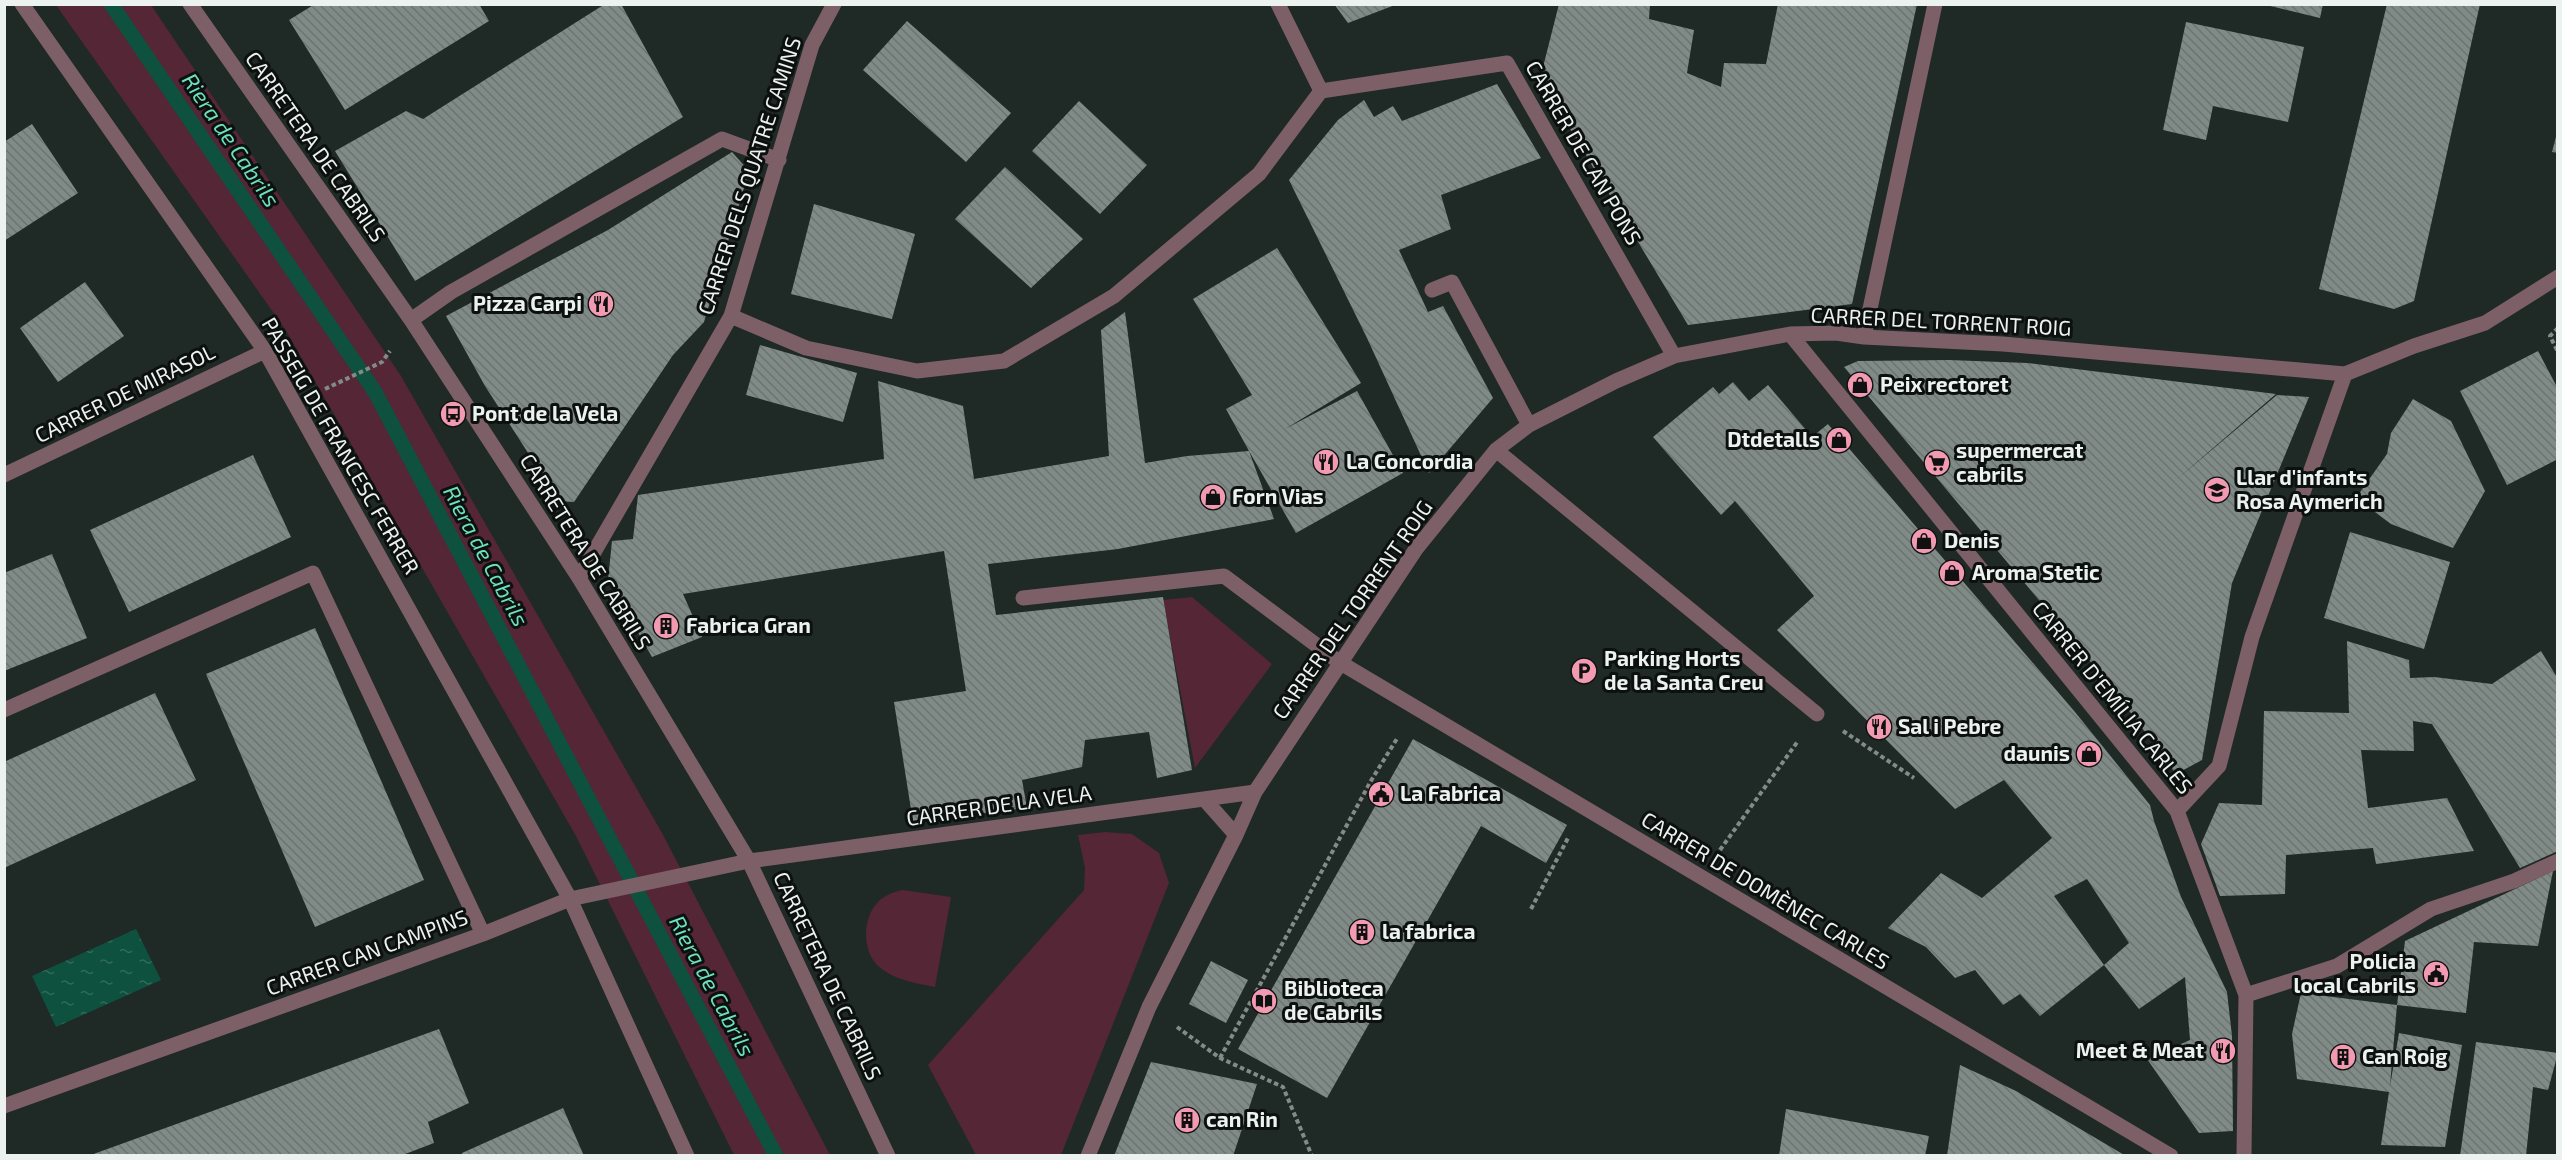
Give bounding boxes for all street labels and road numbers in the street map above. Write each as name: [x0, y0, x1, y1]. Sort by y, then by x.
street label: CARRER DELS QUATRE CAMINS: [692, 34, 806, 318]
street label: CARRETERA DE CABRILS: [241, 46, 391, 246]
street label: CARRER DE CAN PONS: [1521, 56, 1647, 249]
street label: CARRER DEL TORRENT ROIG: [1810, 301, 2072, 340]
street label: PASSEIG DE FRANCESC FERRER: [257, 313, 425, 578]
street label: CARRER DE MIRASOL: [30, 338, 219, 447]
street label: CARRETERA DE CABRILS: [516, 449, 657, 654]
street label: CARRER DEL TORRENT ROIG: [1267, 495, 1437, 723]
street label: CARRER D'EMÍLIA CARLES: [2028, 596, 2198, 798]
street label: CARRER DE LA VELA: [905, 779, 1093, 830]
street label: CARRER DE DOMÈNEC CARLES: [1637, 806, 1894, 974]
street label: CARRETERA DE CABRILS: [769, 867, 888, 1083]
street label: CARRER CAN CAMPINS: [262, 903, 471, 1000]

